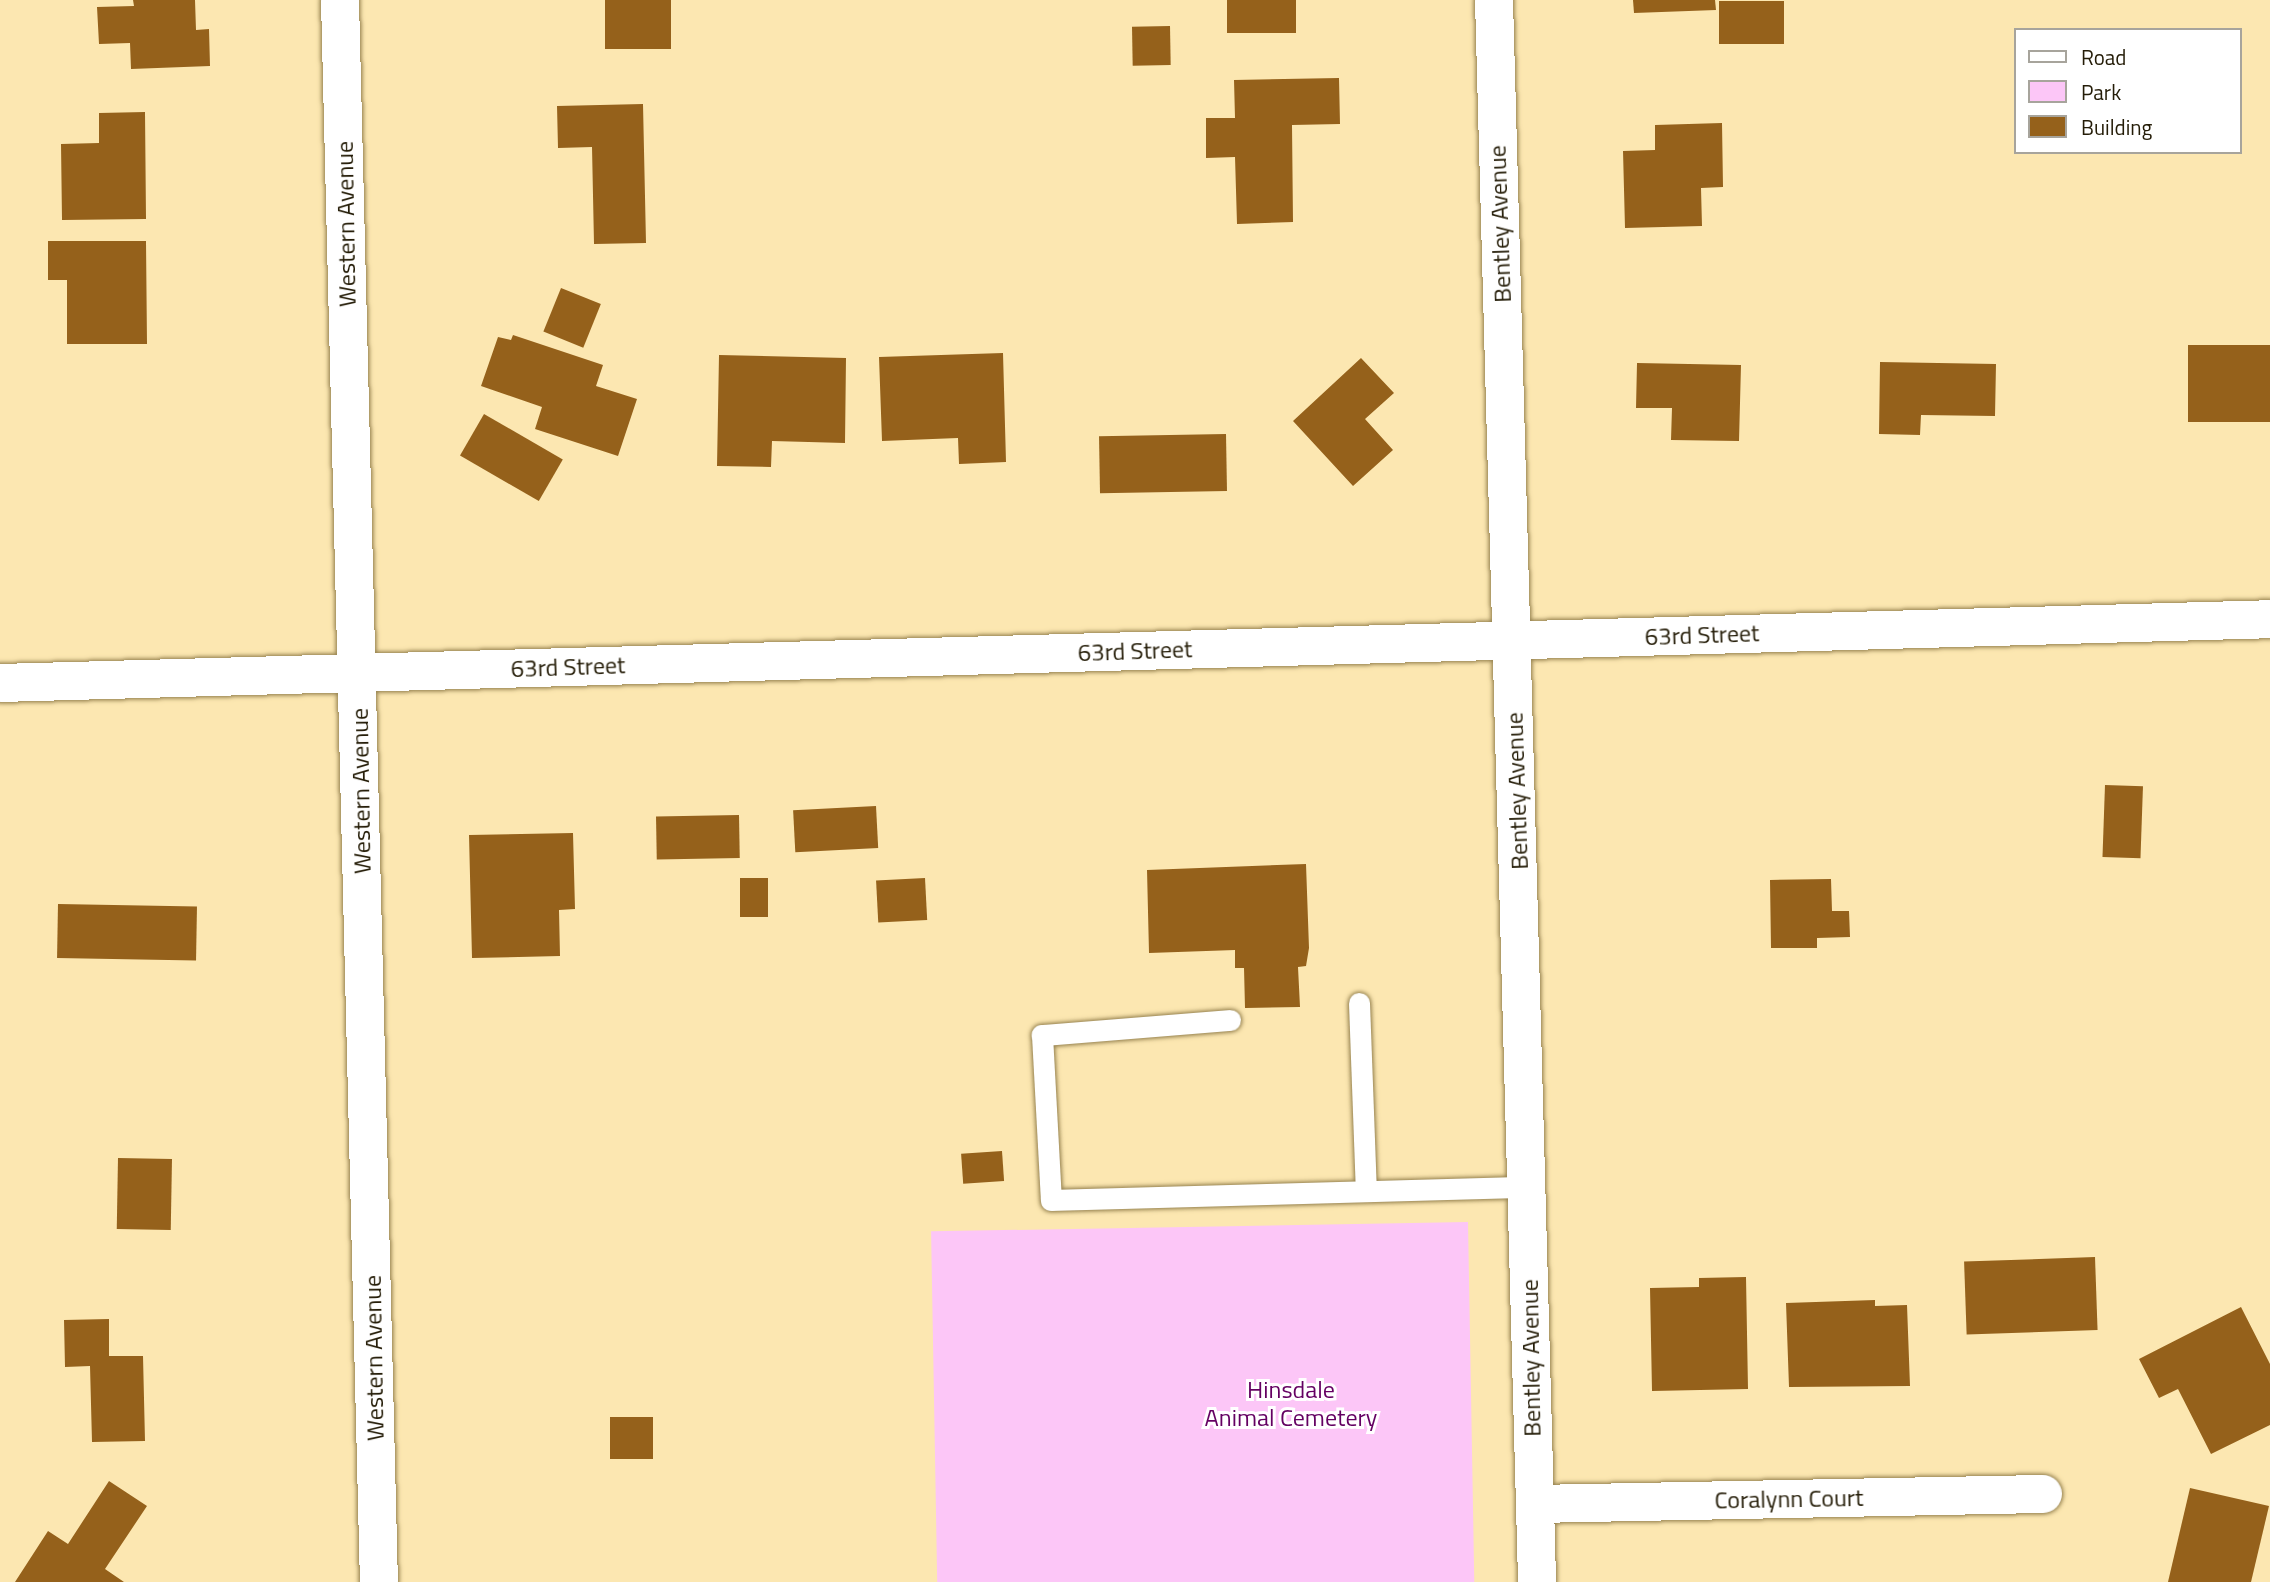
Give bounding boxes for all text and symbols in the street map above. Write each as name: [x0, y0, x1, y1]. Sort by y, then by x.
legend: [2014, 28, 2242, 154]
text: Road: [2081, 41, 2126, 73]
text: Park: [2081, 76, 2121, 108]
text: Building: [2081, 111, 2152, 143]
street label: Western Avenue: [330, 141, 362, 307]
street label: Bentley Avenue: [1483, 145, 1517, 303]
street label: 63rd Street: [1644, 619, 1760, 651]
street label: 63rd Street: [1077, 635, 1193, 667]
street label: 63rd Street: [510, 651, 626, 683]
street label: Western Avenue: [345, 708, 377, 874]
street label: Bentley Avenue: [1500, 712, 1534, 870]
street label: Western Avenue: [358, 1275, 390, 1441]
street label: Bentley Avenue: [1515, 1279, 1547, 1437]
park label: Hinsdale Animal Cemetery: [1205, 1376, 1377, 1432]
street label: Coralynn Court: [1714, 1483, 1864, 1515]

